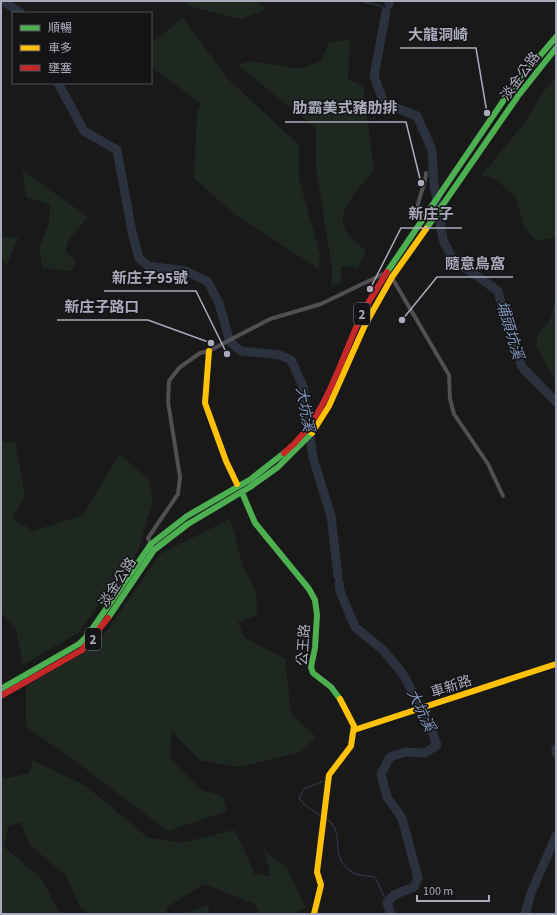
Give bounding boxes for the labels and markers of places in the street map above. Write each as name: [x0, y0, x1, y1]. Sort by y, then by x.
callout: 大龍洞崎: [400, 21, 476, 48]
callout: 肋霸美式豬肋排: [285, 95, 406, 122]
callout: 新庄子: [401, 201, 462, 228]
callout: 隨意鳥窩: [437, 250, 513, 277]
callout: 新庄子95號: [104, 264, 196, 291]
callout: 新庄子路口: [57, 293, 148, 320]

